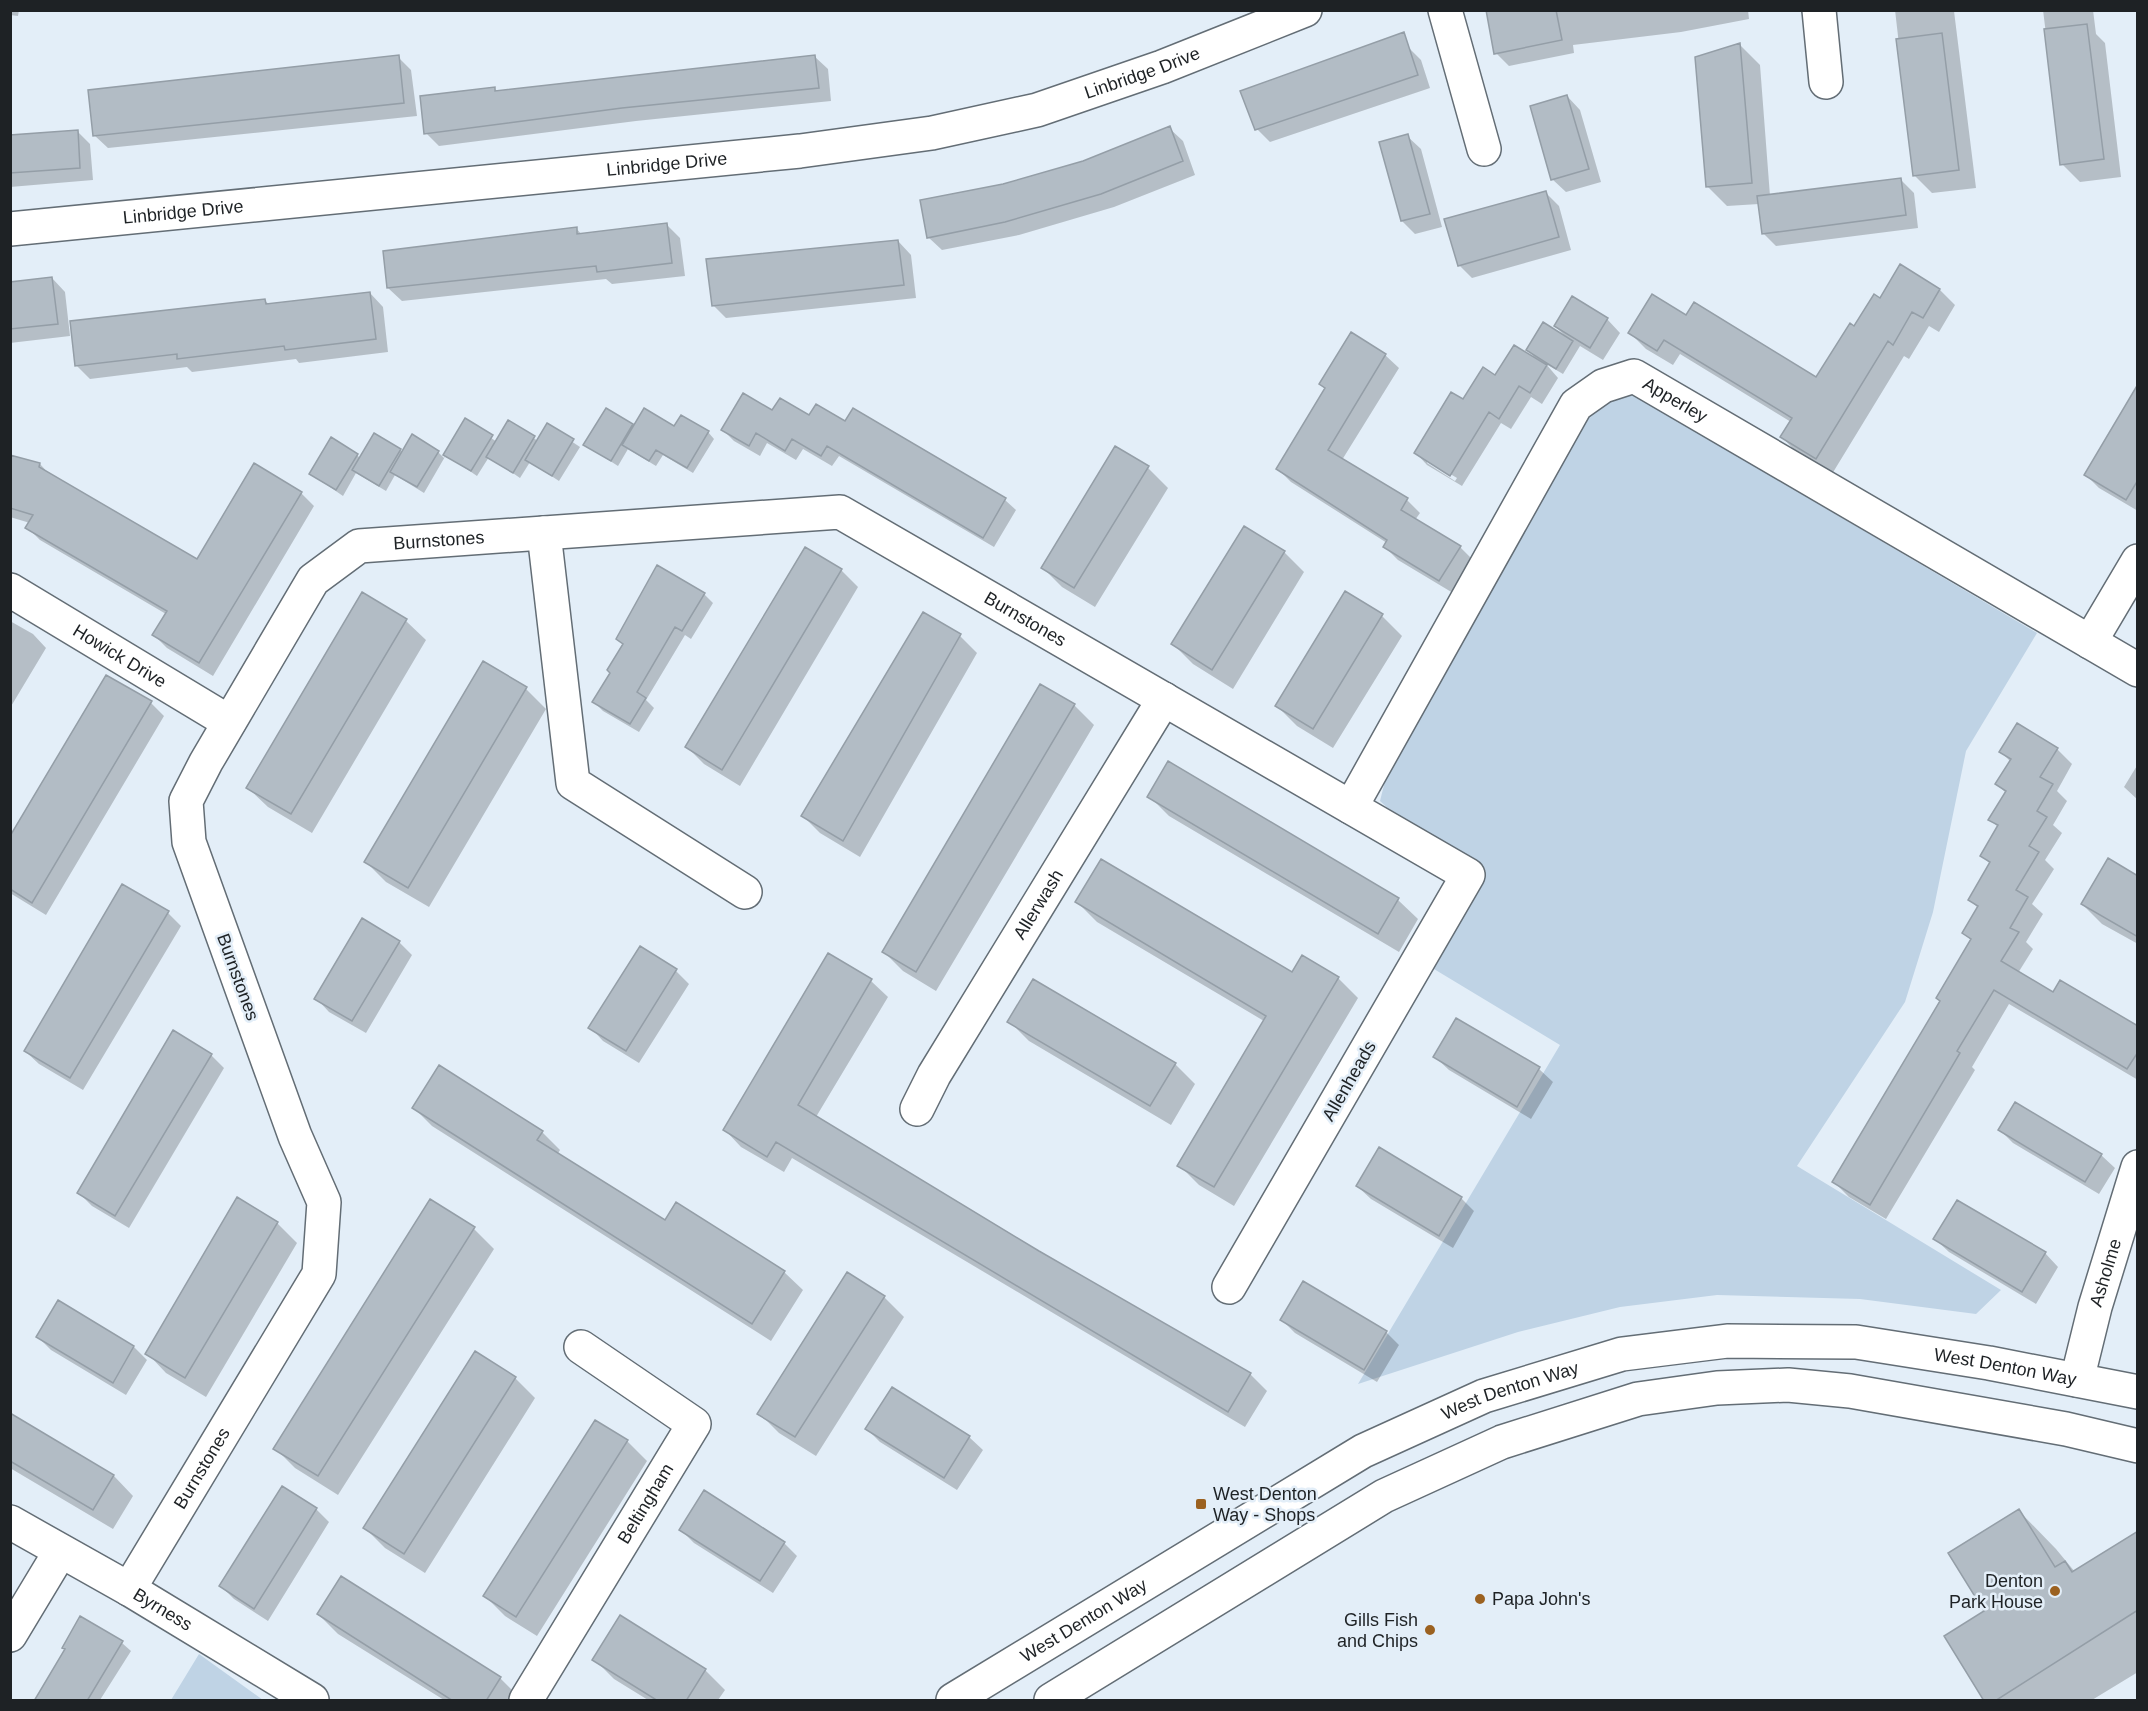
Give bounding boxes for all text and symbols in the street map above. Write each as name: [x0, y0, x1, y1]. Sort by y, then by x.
street label: Linbridge Drive: [1082, 43, 1203, 103]
street label: Linbridge Drive: [606, 148, 728, 180]
street label: Linbridge Drive: [122, 196, 244, 228]
street label: Apperley: [1639, 374, 1711, 427]
street label: Burnstones: [393, 527, 485, 554]
street label: Burnstones: [981, 588, 1070, 650]
street label: Howick Drive: [69, 620, 170, 692]
street label: Allerwash: [1009, 866, 1067, 943]
street label: Burnstones: [213, 931, 263, 1023]
street label: Allenheads: [1318, 1037, 1380, 1125]
street label: Asholme: [2086, 1236, 2125, 1309]
street label: West Denton Way: [1933, 1344, 2078, 1390]
street label: West Denton Way: [1438, 1358, 1581, 1424]
street label: Burnstones: [170, 1424, 234, 1512]
street label: Beltingham: [614, 1460, 678, 1547]
place label: West Denton Way - Shops: [1213, 1484, 1317, 1525]
marker: West Denton Way - Shops: [1194, 1497, 1208, 1511]
place label: Denton Park House: [1949, 1571, 2043, 1612]
street label: West Denton Way: [1017, 1575, 1151, 1667]
street label: Byrness: [130, 1584, 196, 1635]
marker: Denton Park House: [2048, 1584, 2062, 1598]
place label: Papa John's: [1492, 1589, 1591, 1609]
marker: Papa John's: [1473, 1592, 1487, 1606]
place label: Gills Fish and Chips: [1337, 1610, 1418, 1651]
marker: Gills Fish and Chips: [1423, 1623, 1437, 1637]

